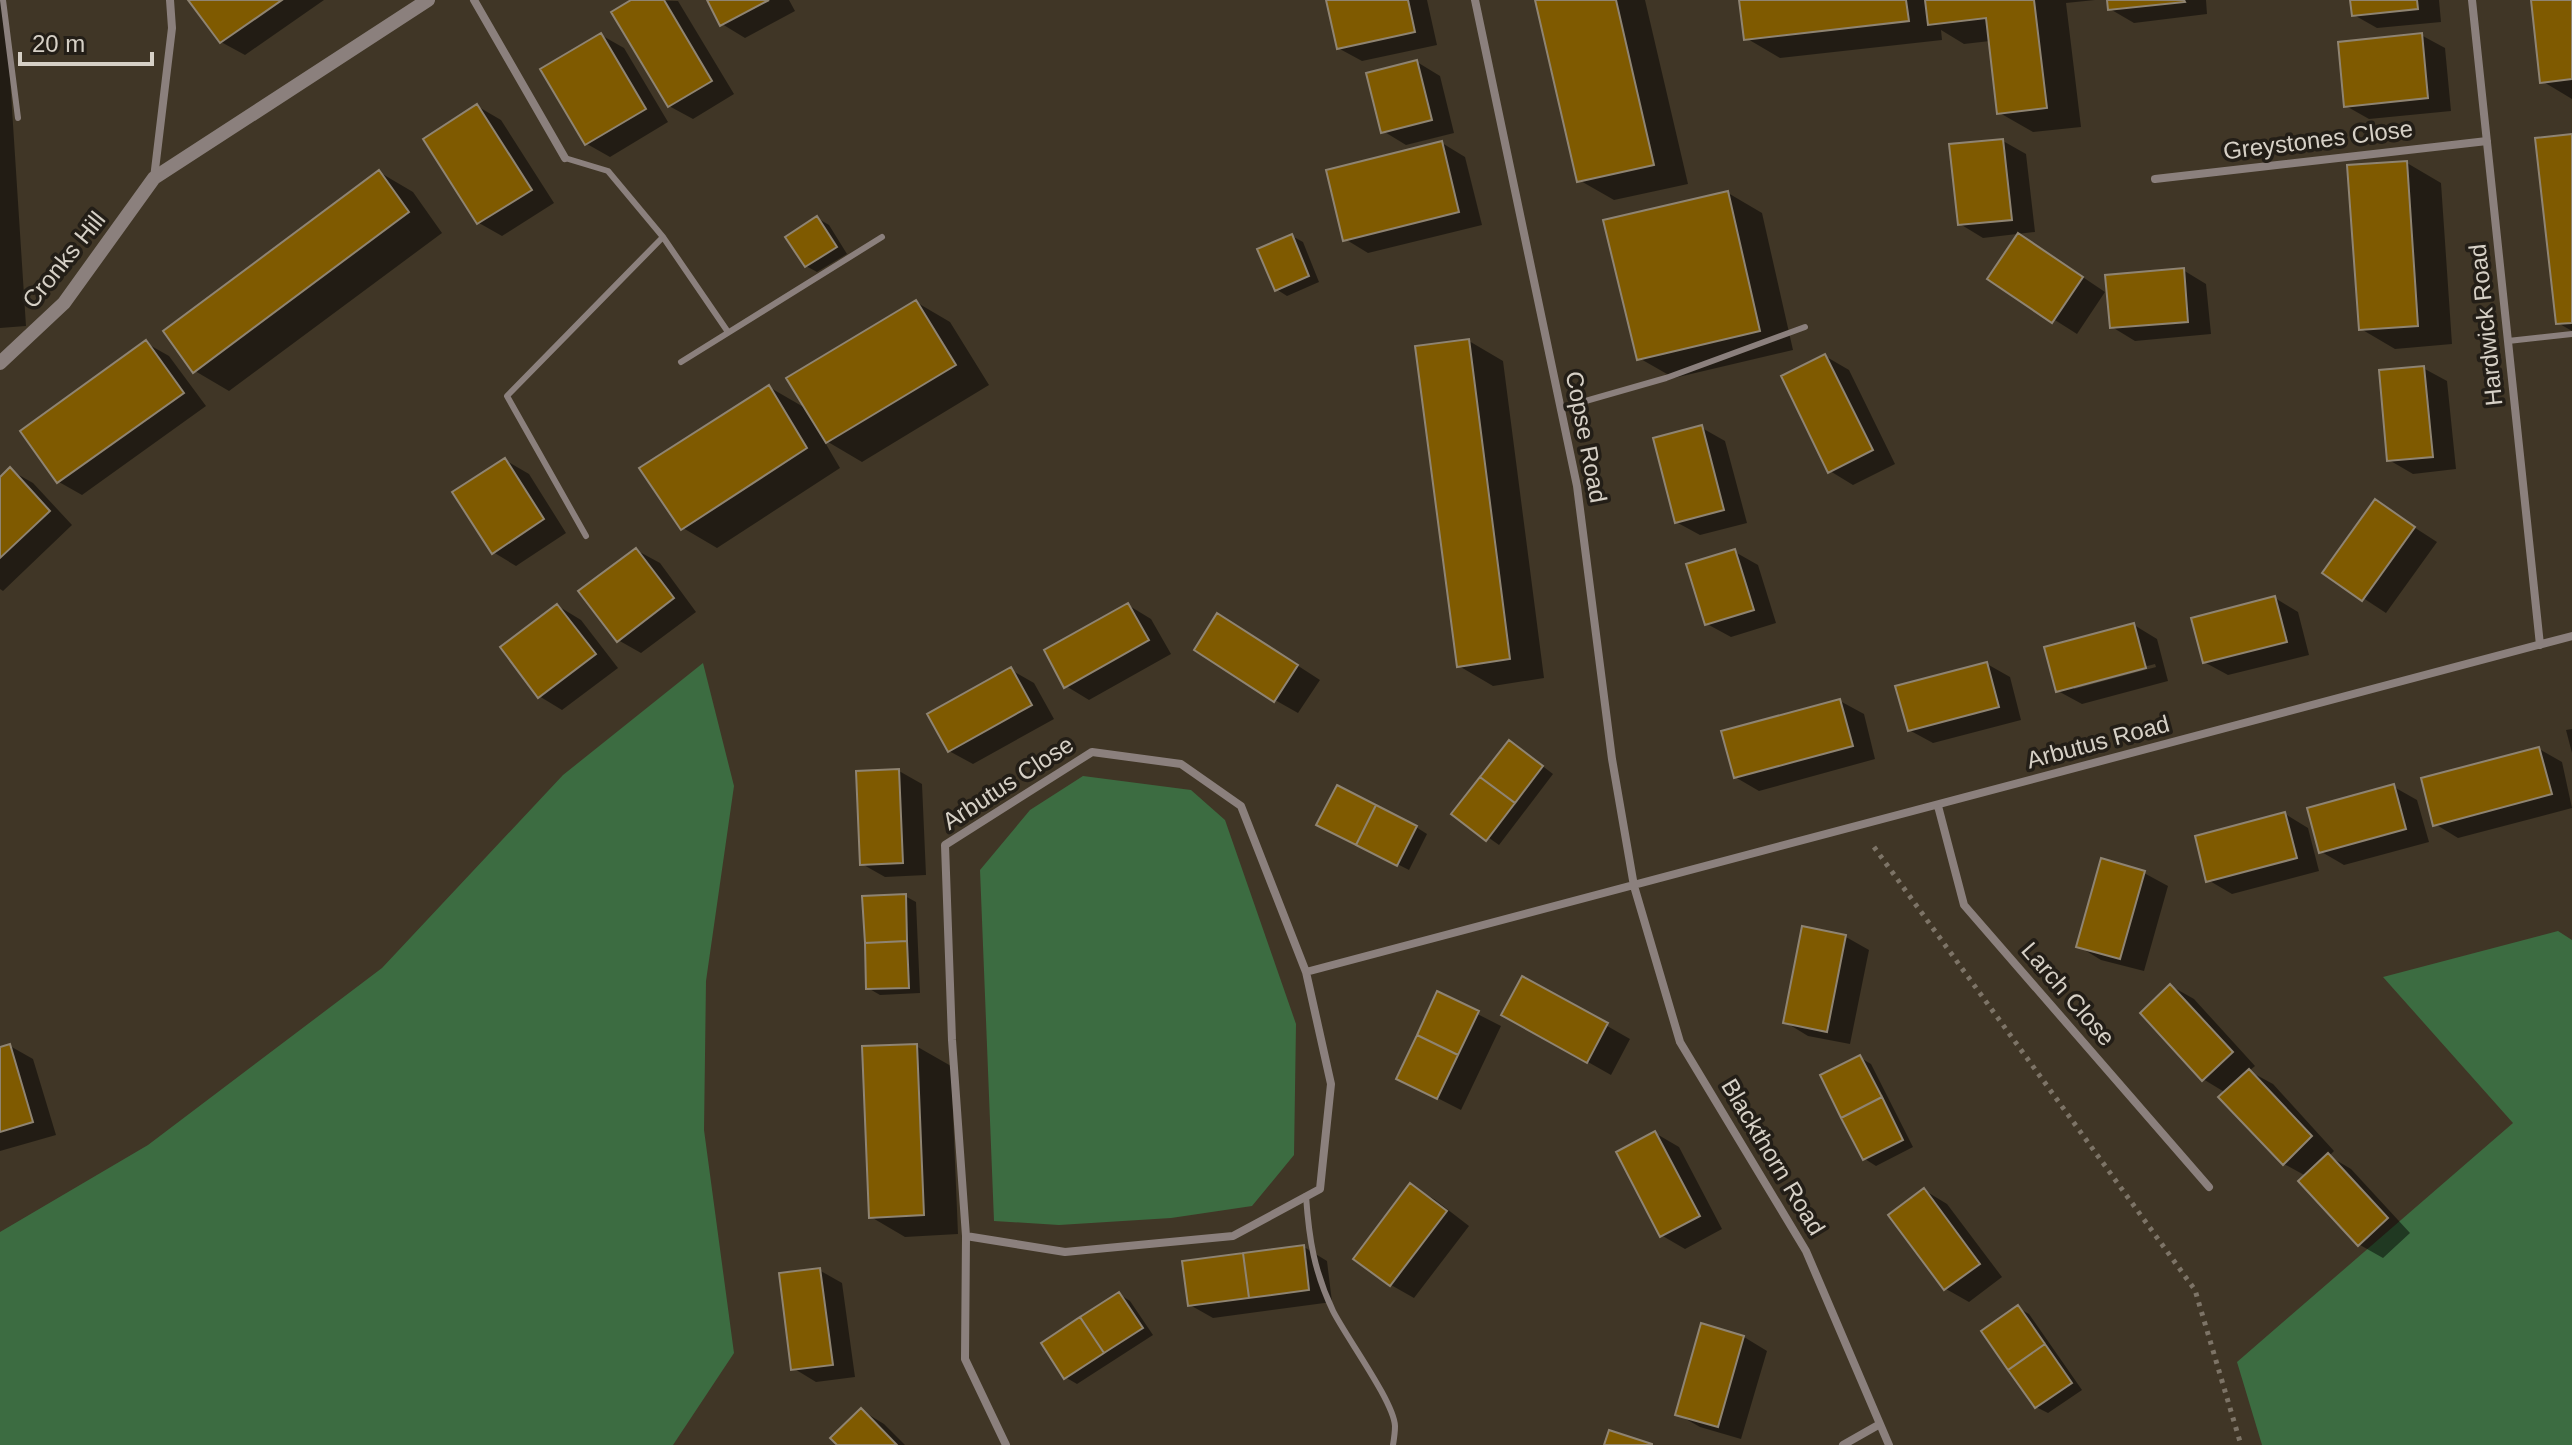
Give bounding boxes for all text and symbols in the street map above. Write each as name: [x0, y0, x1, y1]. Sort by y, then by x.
scale bar: [20, 16, 152, 66]
text: 20 m: [32, 30, 85, 57]
street label: Greystones Close: [2222, 114, 2414, 165]
street label: Cronks Hill: [17, 206, 111, 313]
street label: Hardwick Road: [2464, 243, 2507, 407]
street label: Copse Road: [1561, 369, 1612, 505]
street label: Arbutus Road: [2023, 709, 2172, 774]
street label: Arbutus Close: [937, 730, 1078, 835]
street label: Larch Close: [2016, 936, 2121, 1051]
street label: Blackthorn Road: [1716, 1074, 1831, 1240]

